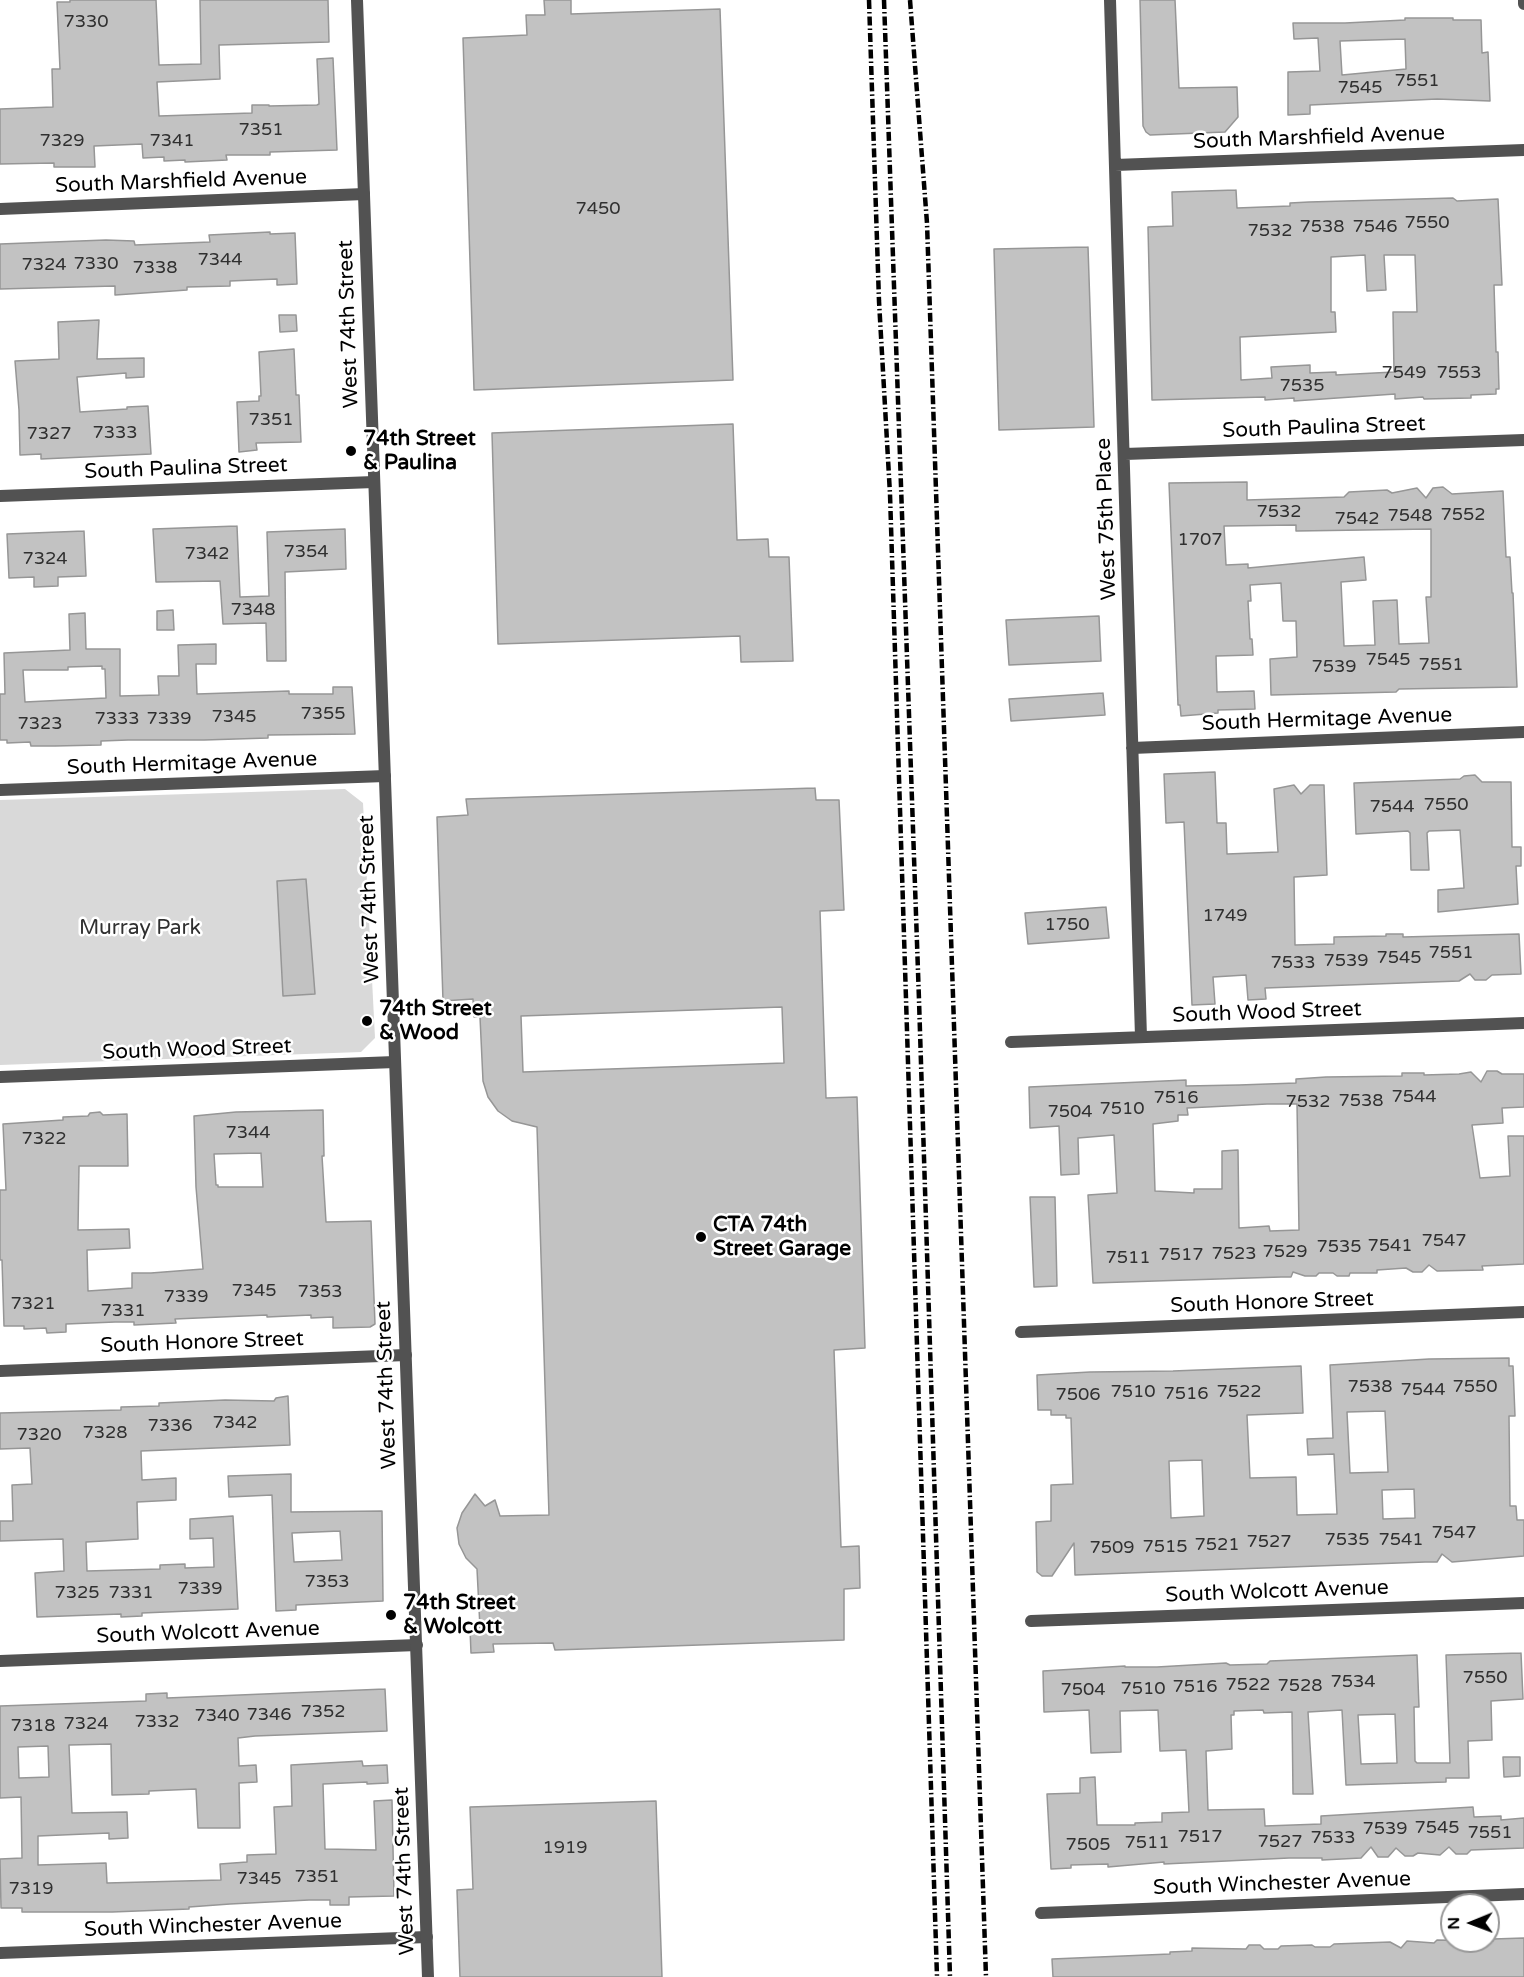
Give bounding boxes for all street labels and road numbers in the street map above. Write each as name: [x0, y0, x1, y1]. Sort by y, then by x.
street label: South Marshfield Avenue: [1193, 121, 1445, 155]
street label: South Marshfield Avenue: [55, 165, 307, 199]
street label: West 74th Street: [333, 239, 365, 409]
street label: South Paulina Street: [1222, 412, 1426, 444]
street label: West 75th Place: [1092, 437, 1122, 601]
street label: South Paulina Street: [84, 453, 288, 485]
street label: South Hermitage Avenue: [1201, 703, 1453, 737]
street label: South Hermitage Avenue: [66, 747, 318, 781]
street label: West 74th Street: [354, 814, 386, 984]
street label: South Wood Street: [1172, 997, 1362, 1029]
street label: South Wood Street: [102, 1034, 292, 1066]
street label: South Honore Street: [1170, 1287, 1374, 1319]
street label: West 74th Street: [371, 1300, 403, 1470]
street label: South Honore Street: [100, 1327, 304, 1359]
street label: South Wolcott Avenue: [1165, 1576, 1389, 1608]
street label: South Wolcott Avenue: [96, 1617, 320, 1649]
street label: West 74th Street: [389, 1786, 421, 1956]
street label: South Winchester Avenue: [1153, 1867, 1411, 1901]
street label: South Winchester Avenue: [84, 1909, 342, 1943]

